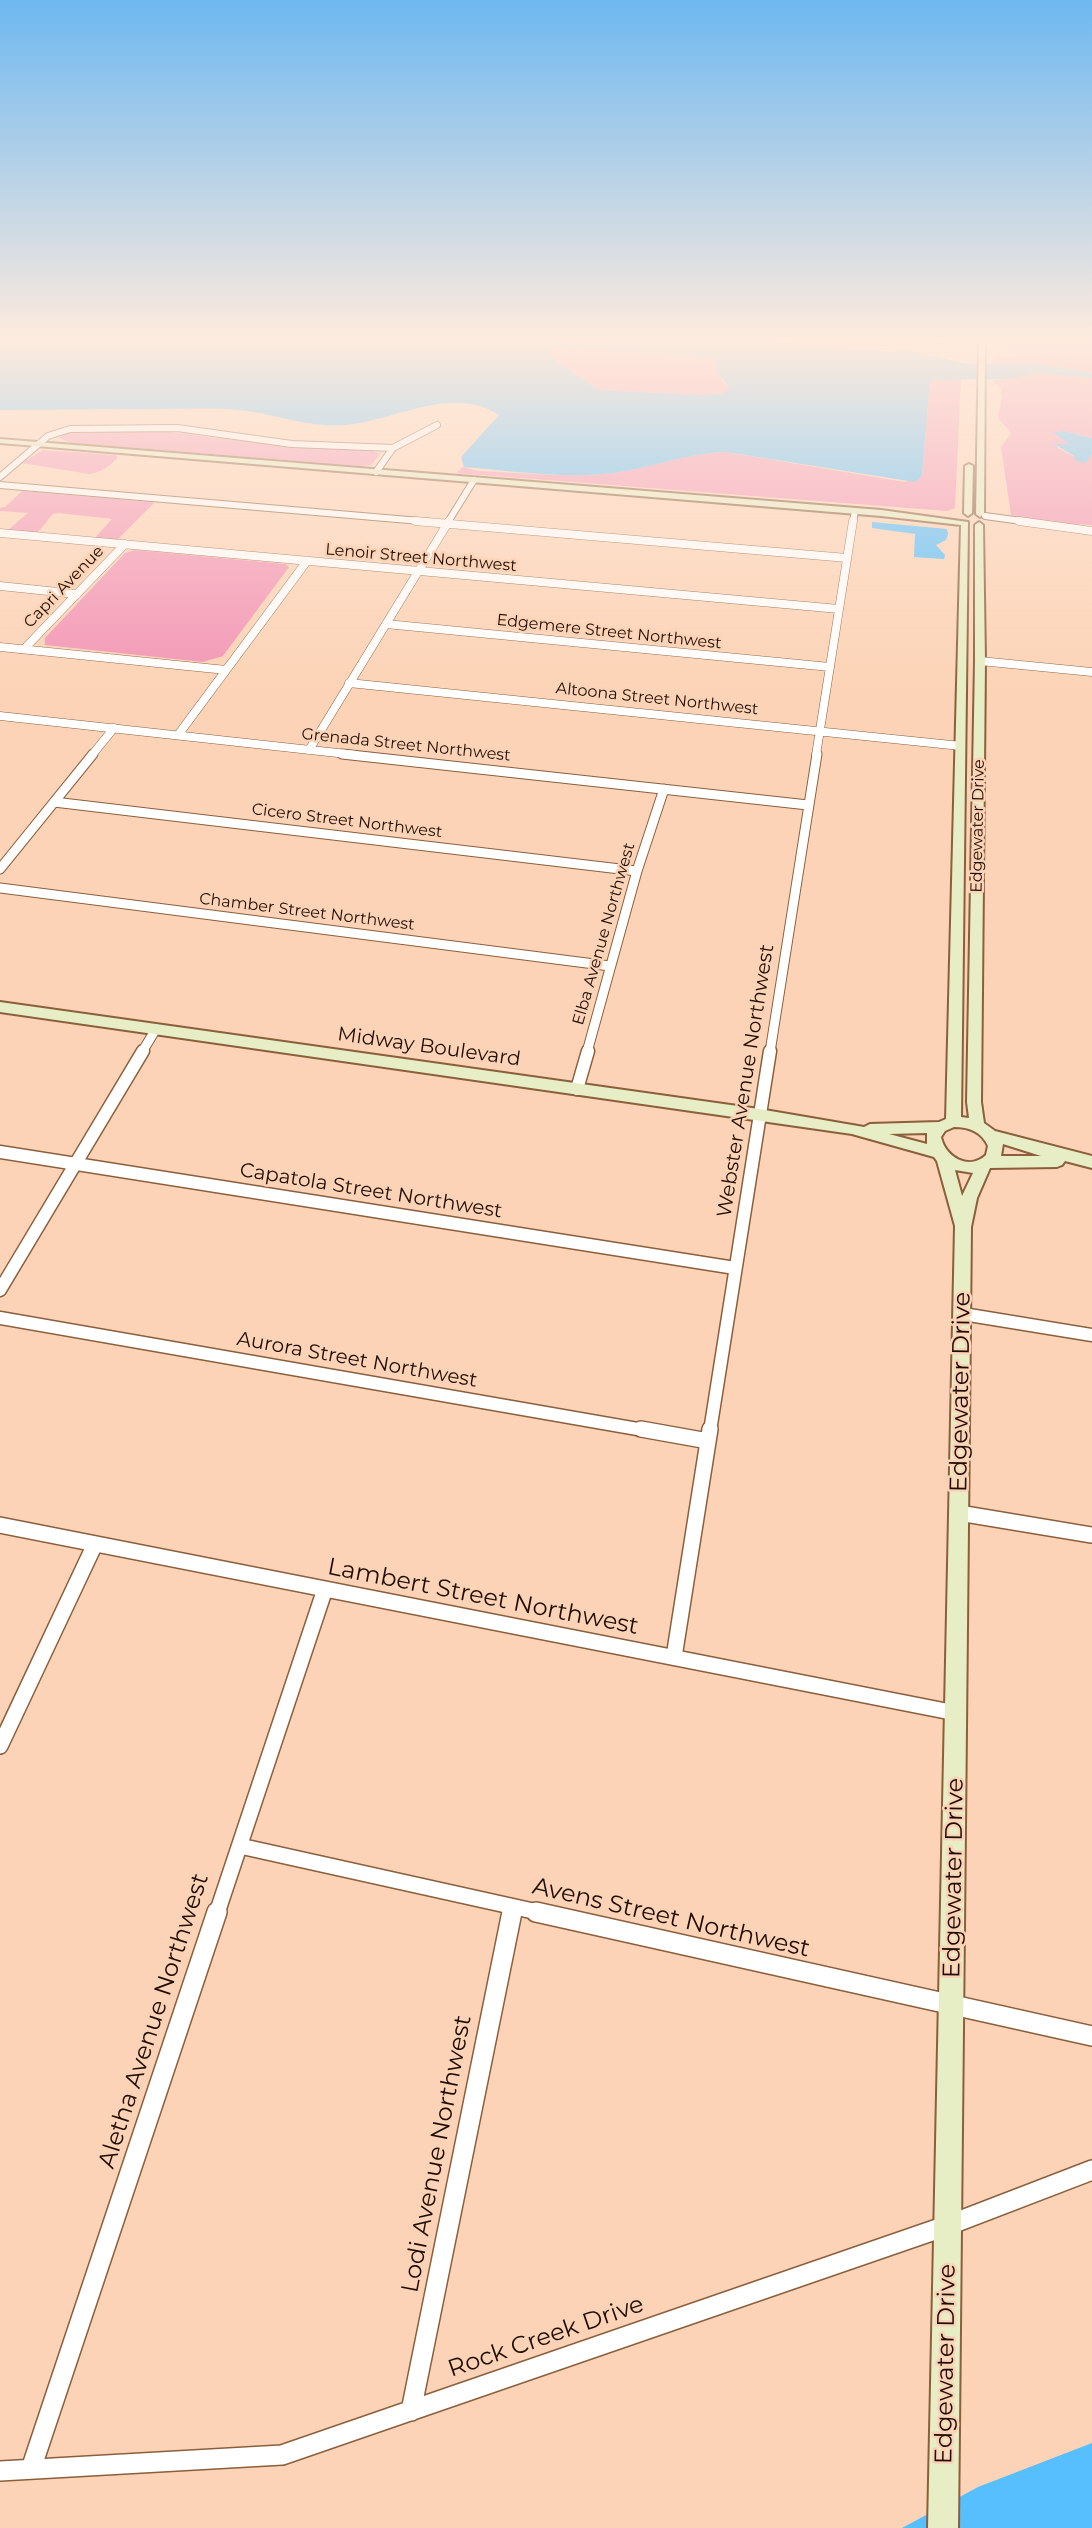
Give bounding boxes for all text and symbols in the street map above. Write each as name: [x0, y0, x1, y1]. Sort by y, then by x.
street label: Lenoir Street Northwest: [325, 540, 517, 576]
street label: Capri Avenue: [20, 542, 108, 632]
street label: Edgemere Street Northwest: [496, 611, 722, 653]
street label: Altoona Street Northwest: [555, 679, 759, 719]
street label: Grenada Street Northwest: [300, 724, 512, 766]
street label: Edgewater Drive: [967, 759, 989, 893]
street label: Cicero Street Northwest: [251, 800, 443, 842]
street label: Elba Avenue Northwest: [569, 841, 639, 1027]
street label: Chamber Street Northwest: [198, 889, 416, 935]
street label: Webster Avenue Northwest: [713, 943, 779, 1219]
street label: Midway Boulevard: [336, 1022, 522, 1072]
street label: Capatola Street Northwest: [238, 1158, 504, 1224]
street label: Edgewater Drive: [945, 1292, 977, 1492]
street label: Aurora Street Northwest: [235, 1327, 479, 1393]
street label: Lambert Street Northwest: [325, 1553, 641, 1641]
street label: Edgewater Drive: [938, 1778, 970, 1978]
street label: Aletha Avenue Northwest: [93, 1870, 215, 2172]
street label: Avens Street Northwest: [530, 1872, 812, 1964]
street label: Lodi Avenue Northwest: [396, 2013, 478, 2295]
street label: Edgewater Drive: [930, 2264, 962, 2464]
street label: Rock Creek Drive: [444, 2290, 648, 2384]

